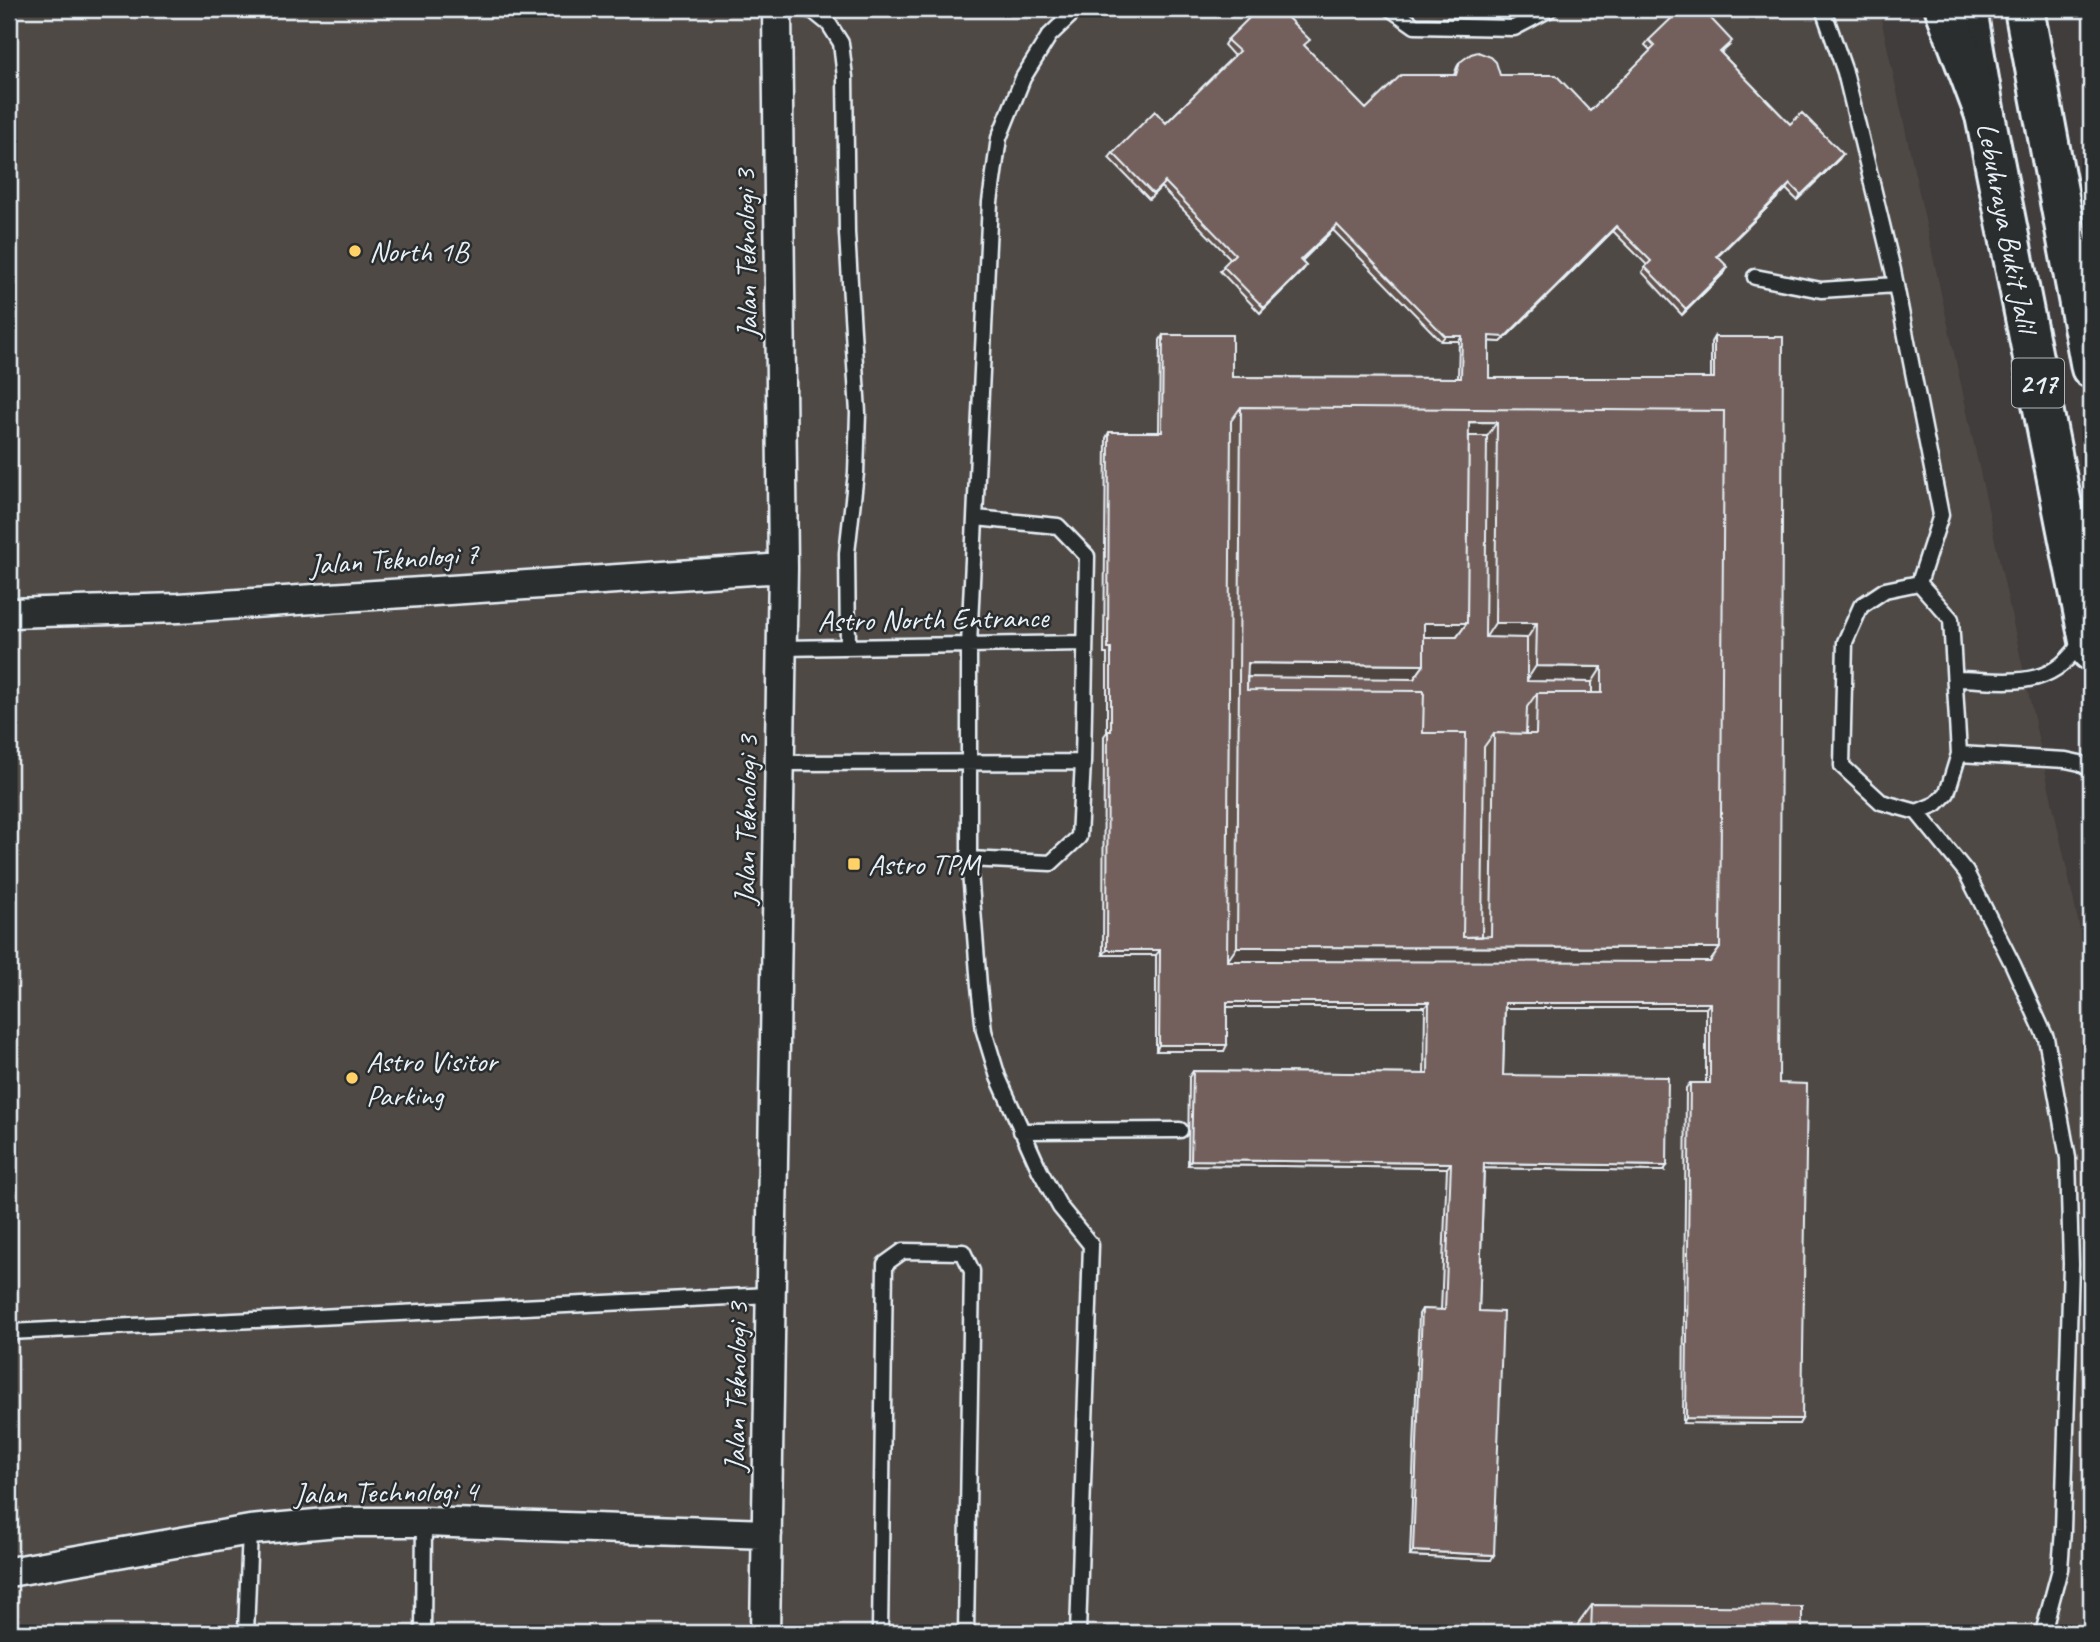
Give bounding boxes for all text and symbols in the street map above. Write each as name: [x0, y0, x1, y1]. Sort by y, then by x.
street label: Lebuhraya Bukit Jalil: [1968, 119, 2047, 340]
street label: Jalan Teknologi 3: [725, 166, 767, 341]
place label: North 1B: [369, 232, 471, 270]
marker: North 1B: [347, 243, 363, 259]
road number: 217: [2012, 358, 2064, 408]
street label: Jalan Teknologi 7: [306, 534, 481, 584]
street label: Astro North Entrance: [817, 598, 1051, 640]
street label: Jalan Teknologi 3: [725, 732, 767, 907]
place label: Astro TPM: [868, 845, 982, 883]
marker: Astro TPM: [846, 856, 862, 872]
place label: Astro Visitor Parking: [366, 1042, 499, 1114]
marker: Astro Visitor Parking: [344, 1070, 360, 1086]
street label: Jalan Teknologi 3: [715, 1299, 757, 1474]
street label: Jalan Technologi 4: [292, 1471, 481, 1513]

